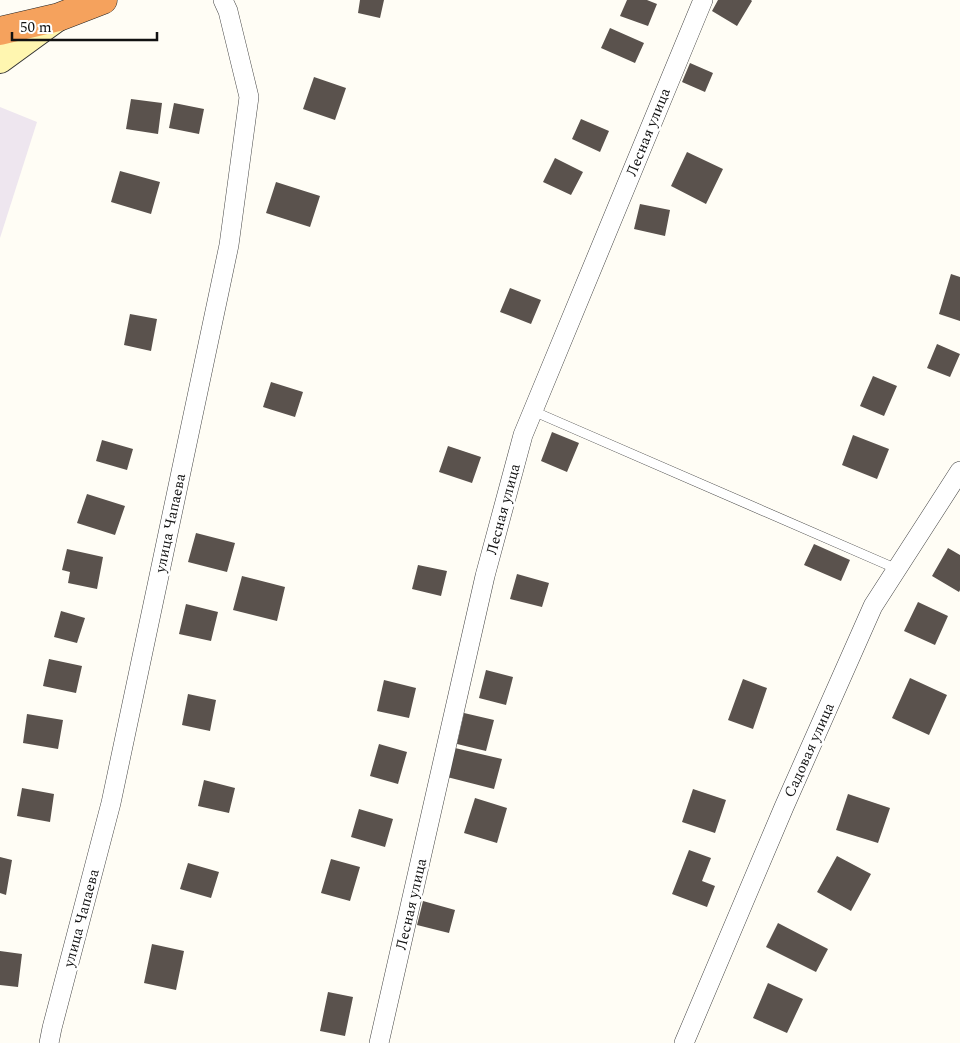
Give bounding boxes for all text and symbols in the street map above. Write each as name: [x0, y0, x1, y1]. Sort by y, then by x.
scale bar: [12, 10, 158, 42]
text: 50 m: [20, 16, 52, 39]
street label: Лесная улица: [620, 84, 677, 180]
street label: Лесная улица: [480, 460, 527, 557]
street label: улица Чапаева: [149, 471, 192, 576]
street label: Садовая улица: [778, 698, 841, 801]
street label: Лесная улица: [390, 855, 433, 952]
street label: улица Чапаева: [57, 866, 106, 971]

